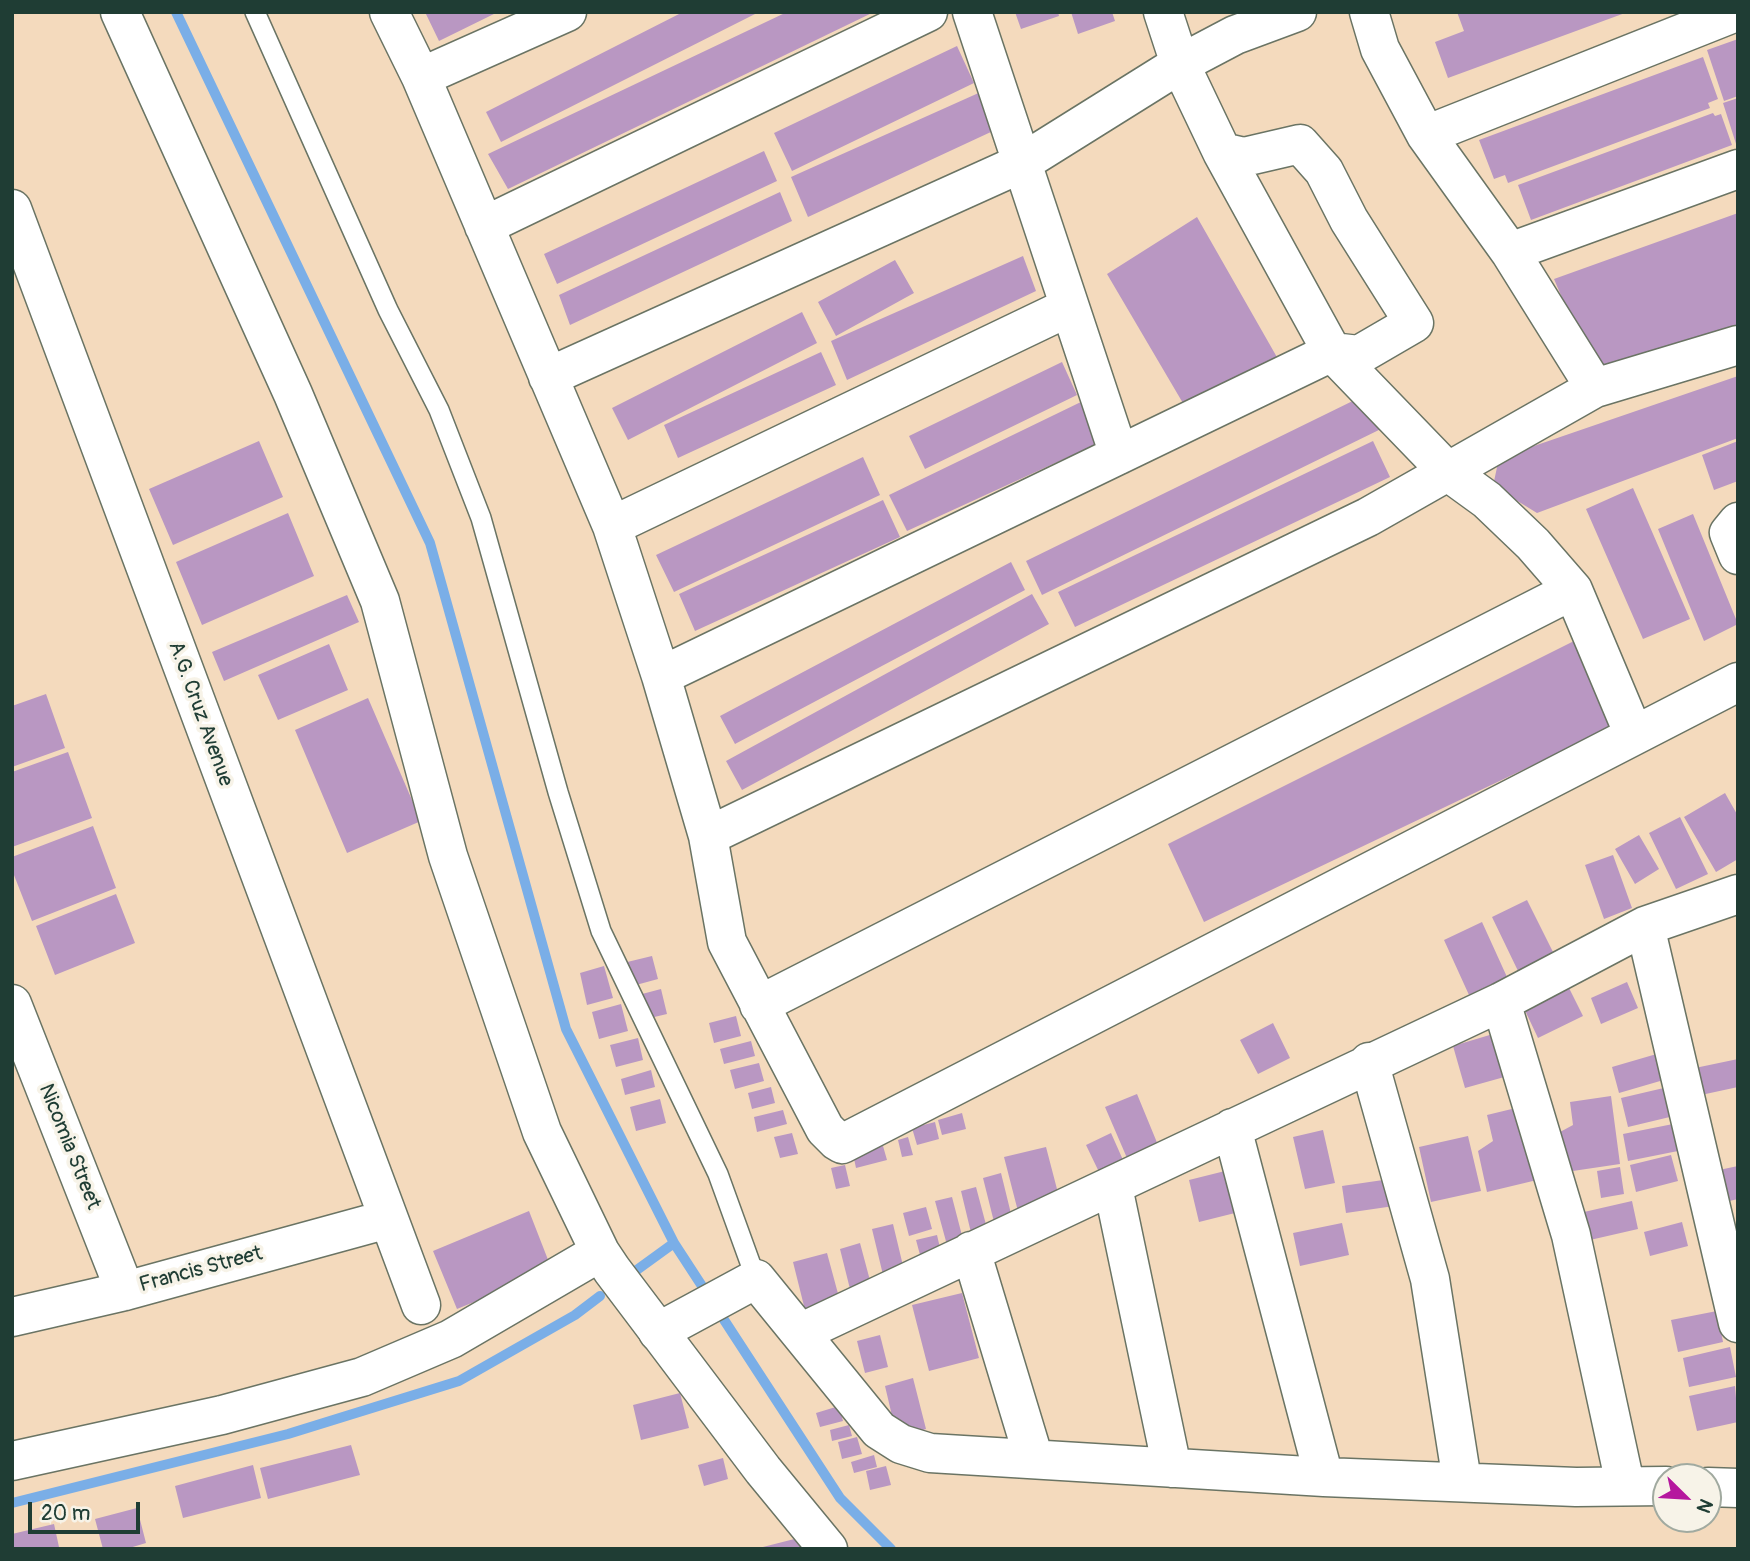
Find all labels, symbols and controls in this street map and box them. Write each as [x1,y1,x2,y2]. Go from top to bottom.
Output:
street label: A.G. Cruz Avenue [162,638,238,790]
street label: Nicomia Street [32,1081,106,1213]
street label: Francis Street [137,1241,265,1299]
north arrow [1652,1463,1722,1533]
scale bar [32,1488,144,1532]
text: N [1691,1495,1718,1516]
text: 20 m [41,1500,90,1527]

